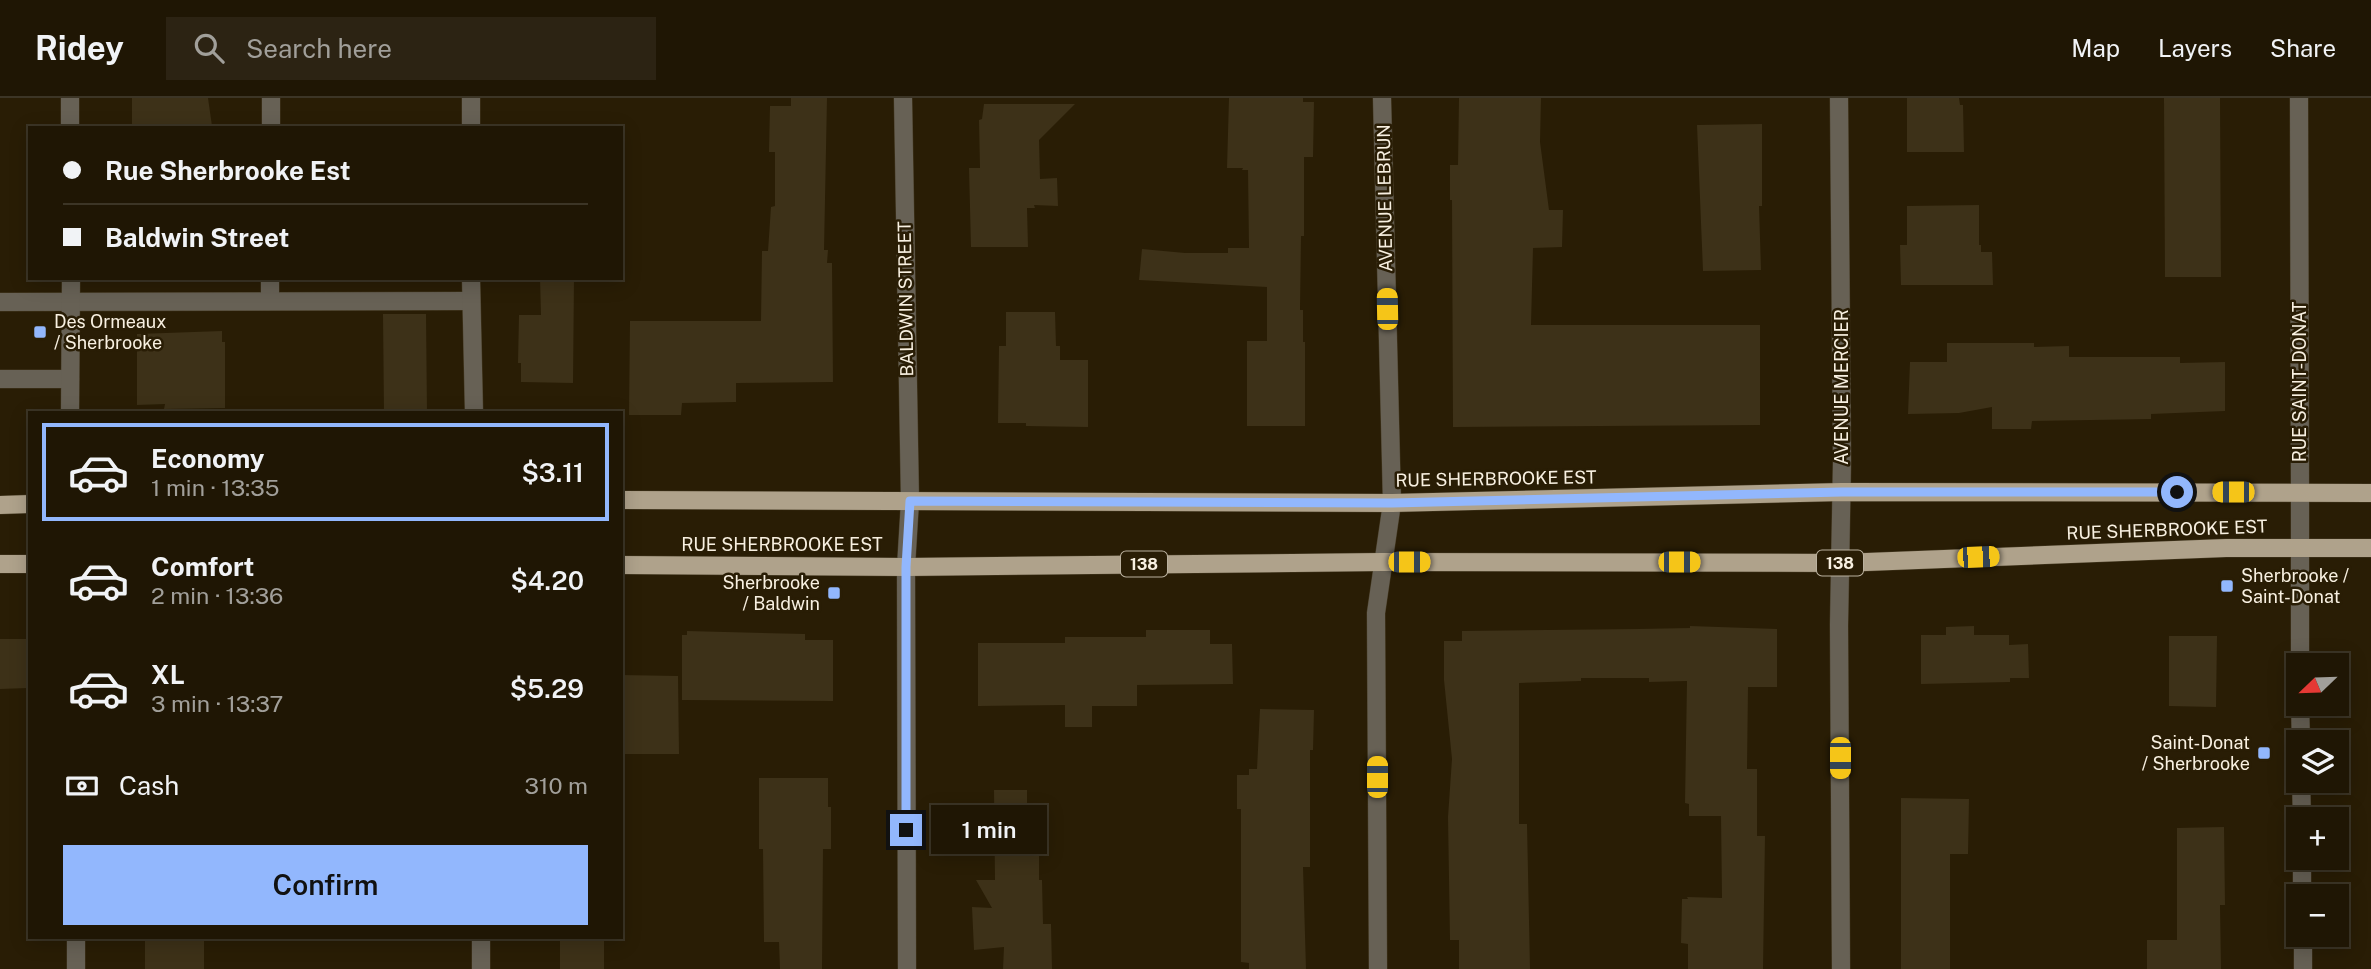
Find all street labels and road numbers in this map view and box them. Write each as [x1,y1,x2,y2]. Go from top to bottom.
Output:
street label: AVENUE LEBRUN [1373,124,1396,272]
street label: BALDWIN STREET [894,221,917,377]
street label: RUE SAINT-DONAT [2289,301,2310,462]
street label: AVENUE MERCIER [1831,309,1852,465]
street label: RUE SHERBROOKE EST [1395,466,1597,491]
street label: RUE SHERBROOKE EST [2066,515,2268,544]
street label: RUE SHERBROOKE EST [681,534,883,555]
road number: 138 [1817,550,1863,576]
road number: 138 [1121,551,1167,576]

